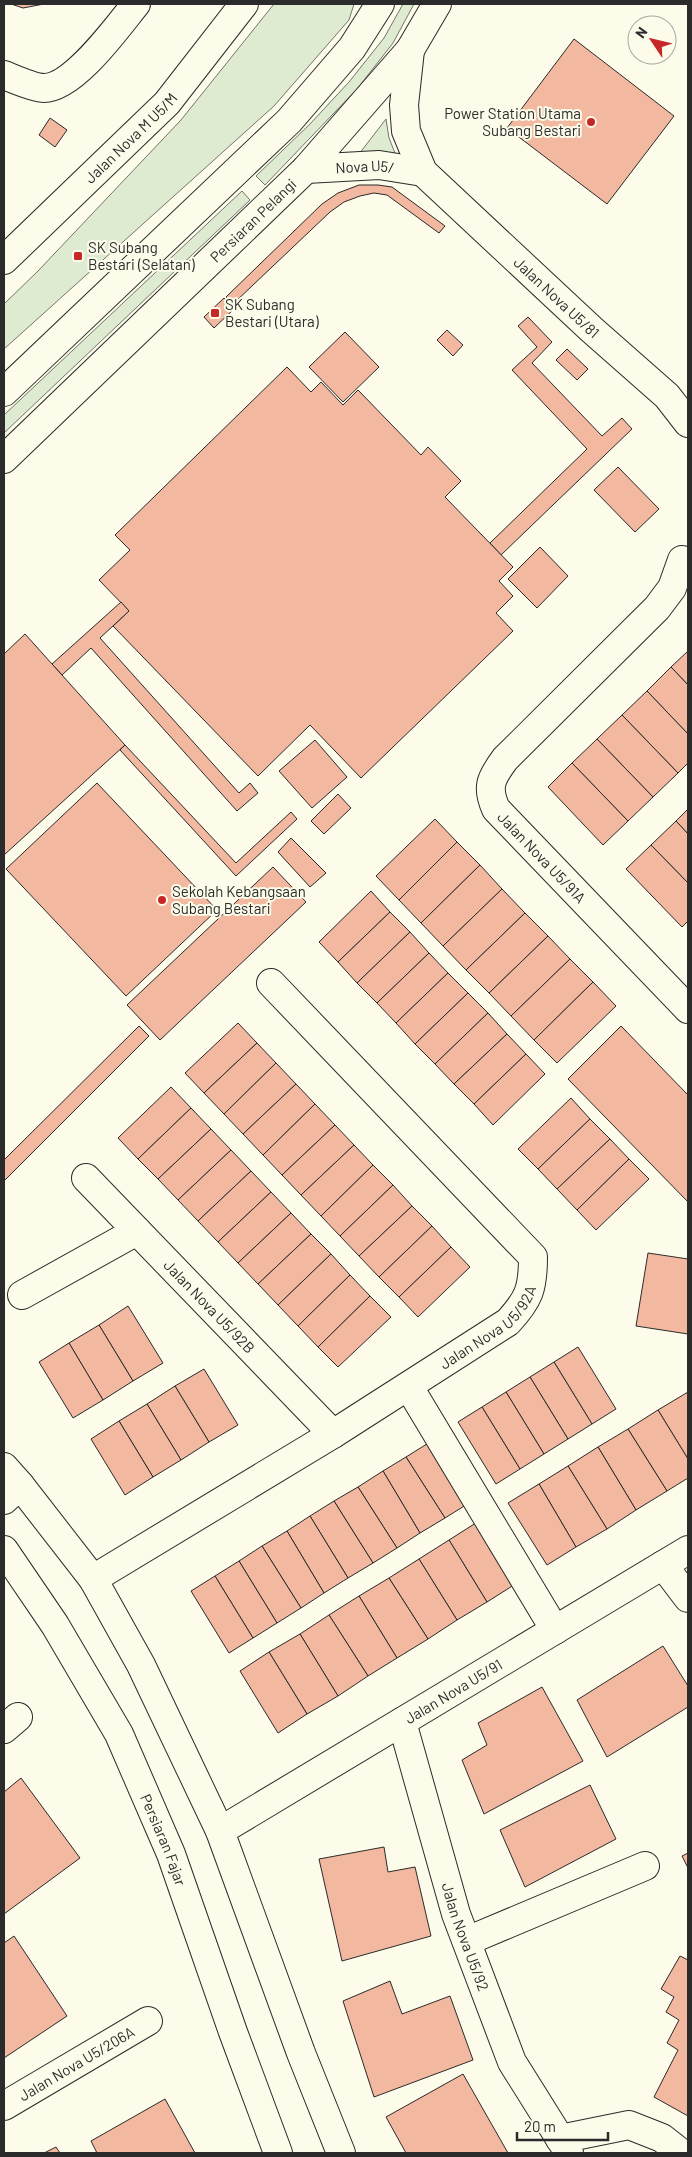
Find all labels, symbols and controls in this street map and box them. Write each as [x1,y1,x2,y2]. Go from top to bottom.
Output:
north arrow [627,15,677,65]
text: N [631,24,651,41]
street label: Jalan Nova M U5/M [81,89,181,187]
place label: Power Station Utama Subang Bestari [444,104,581,139]
marker: Power Station Utama Subang Bestari [585,116,597,128]
street label: Nova U5/ [335,156,396,176]
street label: Persiaran Pelangi [206,175,300,266]
place label: SK Subang Bestari (Selatan) [88,238,195,273]
marker: SK Subang Bestari (Selatan) [72,250,84,262]
street label: Jalan Nova U5/81 [510,253,603,341]
place label: SK Subang Bestari (Utara) [225,295,319,330]
marker: SK Subang Bestari (Utara) [209,307,221,319]
street label: Jalan Nova U5/91A [494,808,590,906]
place label: Sekolah Kebangsaan Subang Bestari [172,882,306,917]
marker: Sekolah Kebangsaan Subang Bestari [156,894,168,906]
street label: Jalan Nova U5/92B [160,1256,259,1357]
street label: Jalan Nova U5/92A [436,1283,539,1372]
street label: Jalan Nova U5/91 [401,1655,505,1727]
street label: Persiaran Fajar [137,1791,190,1889]
street label: Jalan Nova U5/92 [439,1881,493,1993]
street label: Jalan Nova U5/206A [15,2022,137,2104]
scale bar [517,2110,608,2142]
text: 20 m [524,2117,556,2135]

